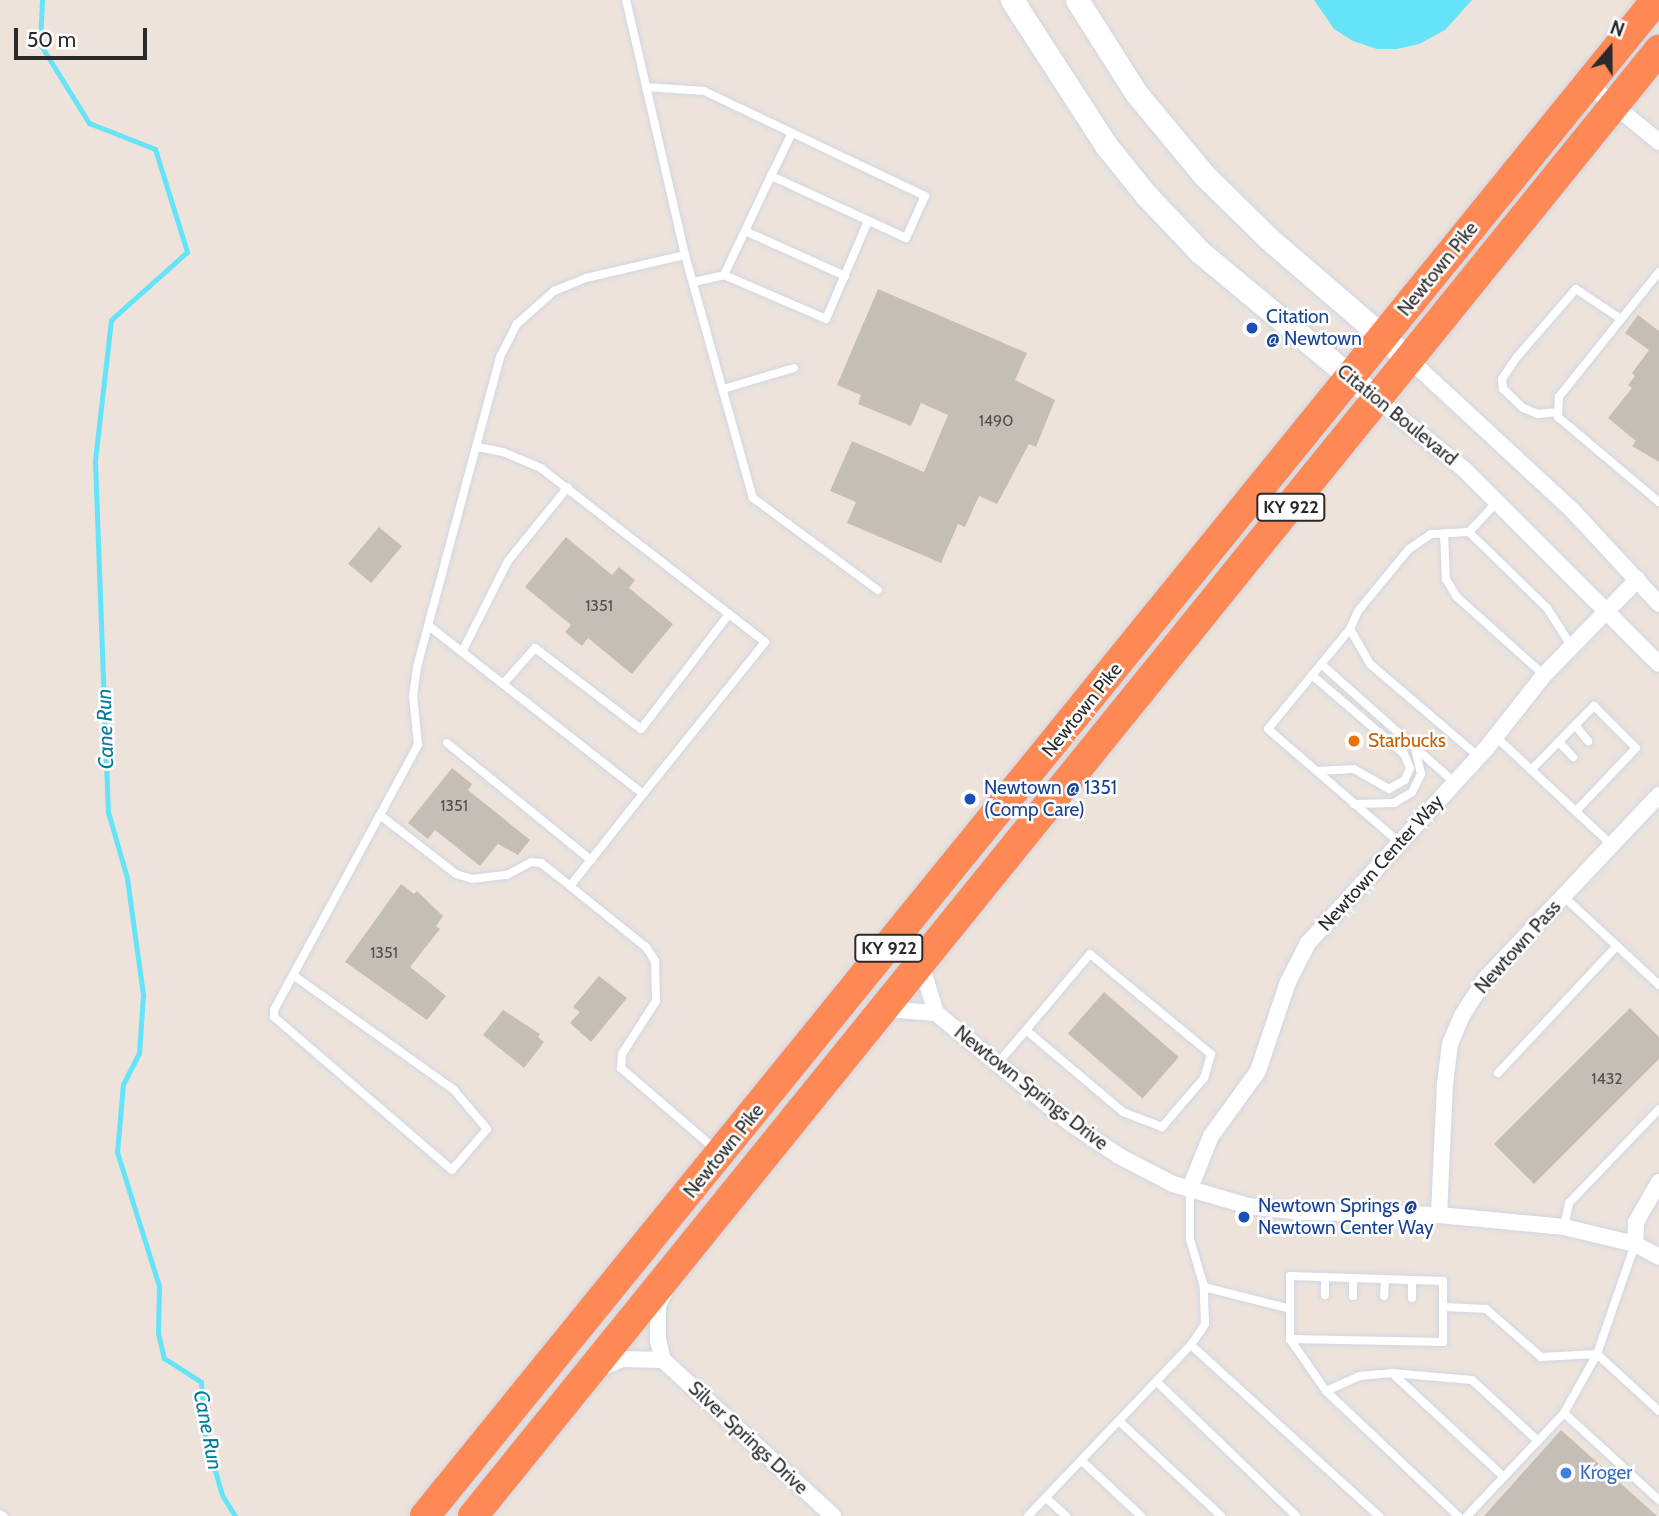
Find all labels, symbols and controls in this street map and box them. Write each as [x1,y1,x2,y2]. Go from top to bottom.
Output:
scale bar [18,14,150,58]
north arrow [1575,14,1645,84]
text: N [1607,16,1628,42]
text: 50 m [27,27,76,52]
street label: Newtown Pike [1393,217,1483,321]
place label: Citation @ Newtown [1266,306,1362,350]
marker: Citation @ Newtown [1244,320,1260,336]
street label: Citation Boulevard [1332,360,1462,470]
house number: 1490 [979,411,1013,431]
road number: KY 922 [1256,492,1326,522]
house number: 1351 [585,596,613,616]
street label: Newtown Pike [1037,658,1127,762]
water label: Cane Run [91,688,119,770]
place label: Starbucks [1368,730,1446,752]
marker: Starbucks [1346,733,1362,749]
place label: Newtown @ 1351 (Comp Care) [984,777,1117,821]
street label: Newtown Center Way [1314,790,1448,936]
marker: Newtown @ 1351 (Comp Care) [962,791,978,807]
house number: 1351 [440,796,468,816]
street label: Newtown Pass [1470,896,1566,998]
road number: KY 922 [854,933,924,962]
house number: 1351 [370,943,398,963]
street label: Newtown Springs Drive [950,1021,1112,1155]
house number: 1432 [1591,1069,1623,1089]
street label: Newtown Pike [679,1099,769,1203]
place label: Newtown Springs @ Newtown Center Way [1258,1195,1433,1239]
marker: Newtown Springs @ Newtown Center Way [1236,1209,1252,1225]
street label: Silver Springs Drive [684,1377,812,1499]
water label: Cane Run [188,1388,228,1472]
place label: Kroger [1580,1462,1632,1484]
marker: Kroger [1558,1465,1574,1481]

